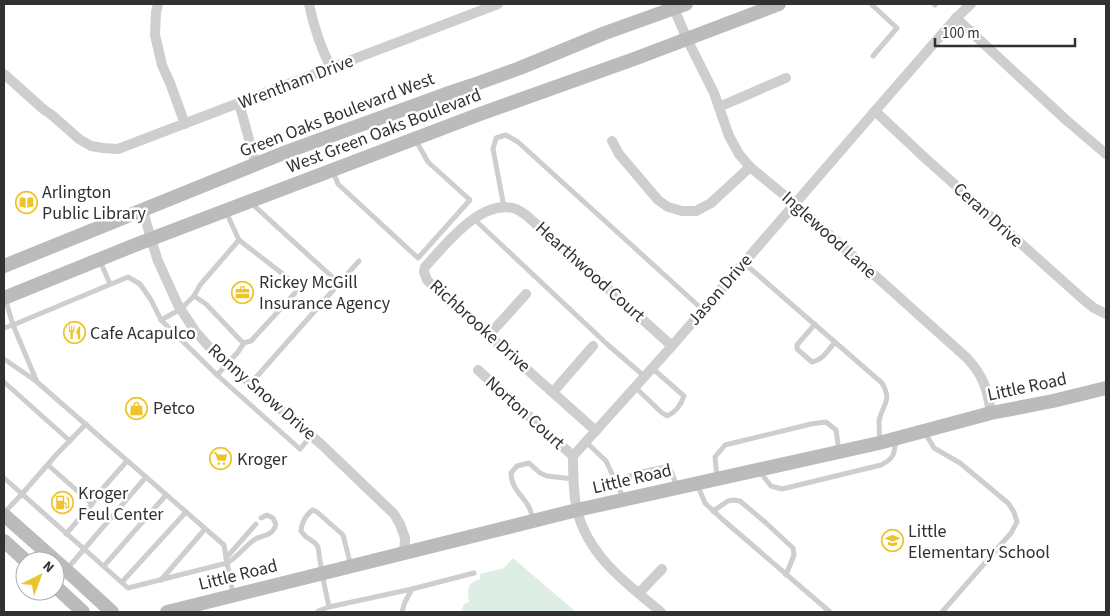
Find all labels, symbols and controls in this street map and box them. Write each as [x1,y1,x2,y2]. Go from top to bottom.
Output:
scale bar [935,15,1075,47]
text: 100 m [942,23,980,44]
street label: Wrentham Drive [235,49,357,115]
street label: Green Oaks Boulevard West [236,66,438,164]
street label: West Green Oaks Boulevard [283,82,485,180]
street label: Ceran Drive [947,177,1029,253]
place label: Arlington Public Library [42,180,146,226]
street label: Inglewood Lane [776,186,882,284]
library icon: Arlington Public Library [14,190,38,214]
street label: Hearthwood Court [530,216,650,328]
street label: Jason Drive [682,249,758,331]
place label: Rickey McGill Insurance Agency [259,270,391,316]
street label: Richbrooke Drive [424,274,536,378]
office icon: Rickey McGill Insurance Agency [231,280,255,304]
restaurant icon: Cafe Acapulco [62,321,86,345]
place label: Cafe Acapulco [90,321,196,346]
street label: Ronny Snow Drive [202,338,322,446]
street label: Little Road [985,366,1069,408]
street label: Norton Court [480,371,570,455]
shop icon: Petco [125,396,149,420]
place label: Petco [153,396,195,421]
supermarket icon: Kroger [209,447,233,471]
place label: Kroger [237,447,288,472]
street label: Little Road [590,458,674,500]
place label: Kroger Feul Center [78,481,164,527]
fuel station icon: Kroger Feul Center [50,491,74,515]
place label: Little Elementary School [908,519,1050,565]
school or university icon: Little Elementary School [880,529,904,553]
north arrow [15,551,65,601]
street label: Little Road [196,553,280,597]
text: N [38,557,58,578]

